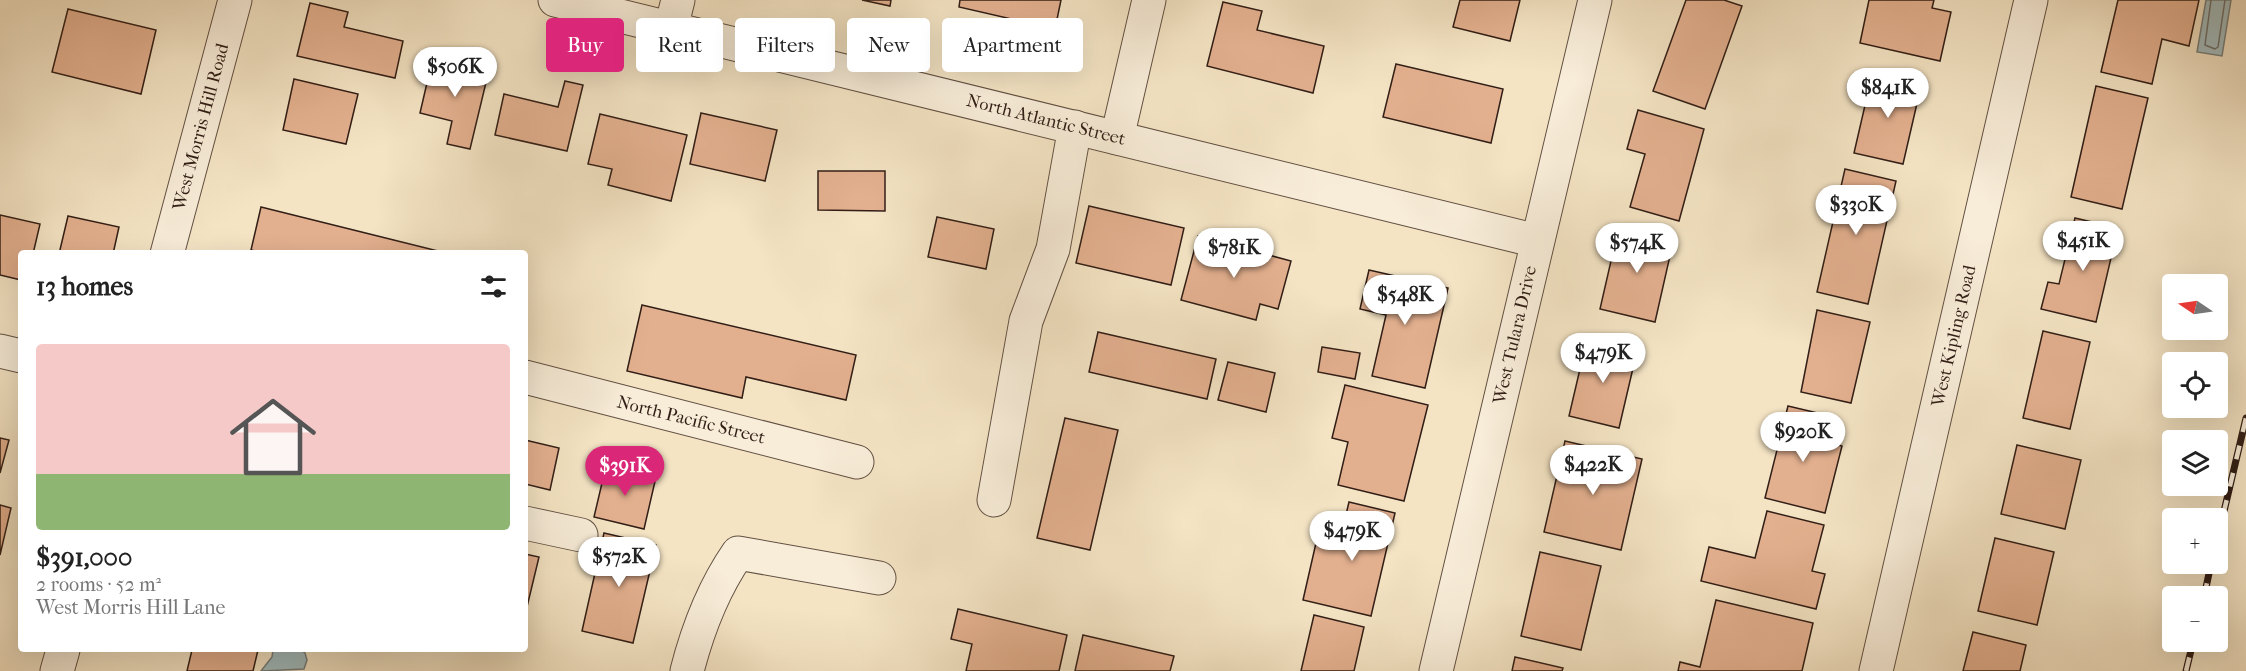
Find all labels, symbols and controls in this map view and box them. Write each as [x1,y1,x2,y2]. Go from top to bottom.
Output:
chip: Buy [546,18,624,72]
chip: Rent [636,18,723,72]
chip: Filters [735,18,835,72]
chip: New [847,18,930,72]
chip: Apartment [942,18,1083,72]
street label: West Morris Hill Road [168,41,233,214]
pin: $506K [413,47,497,98]
text: $506K [427,55,483,78]
pin: $841K [1846,68,1930,119]
text: $841K [1861,76,1915,99]
street label: North Atlantic Street [964,90,1128,150]
pin: $330K [1814,185,1898,236]
text: $330K [1830,193,1883,216]
pin: $451K [2041,221,2125,272]
pin: $574K [1595,223,1679,274]
pin: $781K [1192,228,1276,279]
text: $451K [2057,229,2109,252]
text: $574K [1609,231,1665,254]
text: $781K [1208,236,1260,259]
street label: West Kipling Road [1927,263,1981,410]
street label: West Tulara Drive [1489,264,1541,407]
icon: filters [477,270,510,303]
text: 13 homes [36,271,133,302]
north arrow [2162,274,2228,340]
map controls [2162,274,2228,652]
pin: $548K [1363,275,1447,326]
text: $548K [1377,283,1433,306]
pin: $479K [1561,333,1645,384]
text: $479K [1575,341,1631,364]
button: locate [2162,352,2228,418]
icon: home [219,383,327,491]
street label: North Pacific Street [615,391,768,449]
pin: $920K [1761,412,1845,463]
text: $920K [1774,420,1832,443]
button: layers [2162,430,2228,496]
pin: $422K [1551,445,1635,496]
pin: $391K [583,446,667,497]
text: $422K [1564,453,1622,476]
text: $391K [599,454,651,477]
button: + [2162,508,2228,574]
pin: $479K [1310,511,1394,562]
text: $479K [1324,519,1380,542]
pin: $572K [577,537,661,588]
text: $391,000 [36,542,132,573]
text: $572K [592,545,646,568]
text: 2 rooms · 52 m² [36,573,161,596]
button: − [2162,586,2228,652]
text: West Morris Hill Lane [36,596,226,619]

